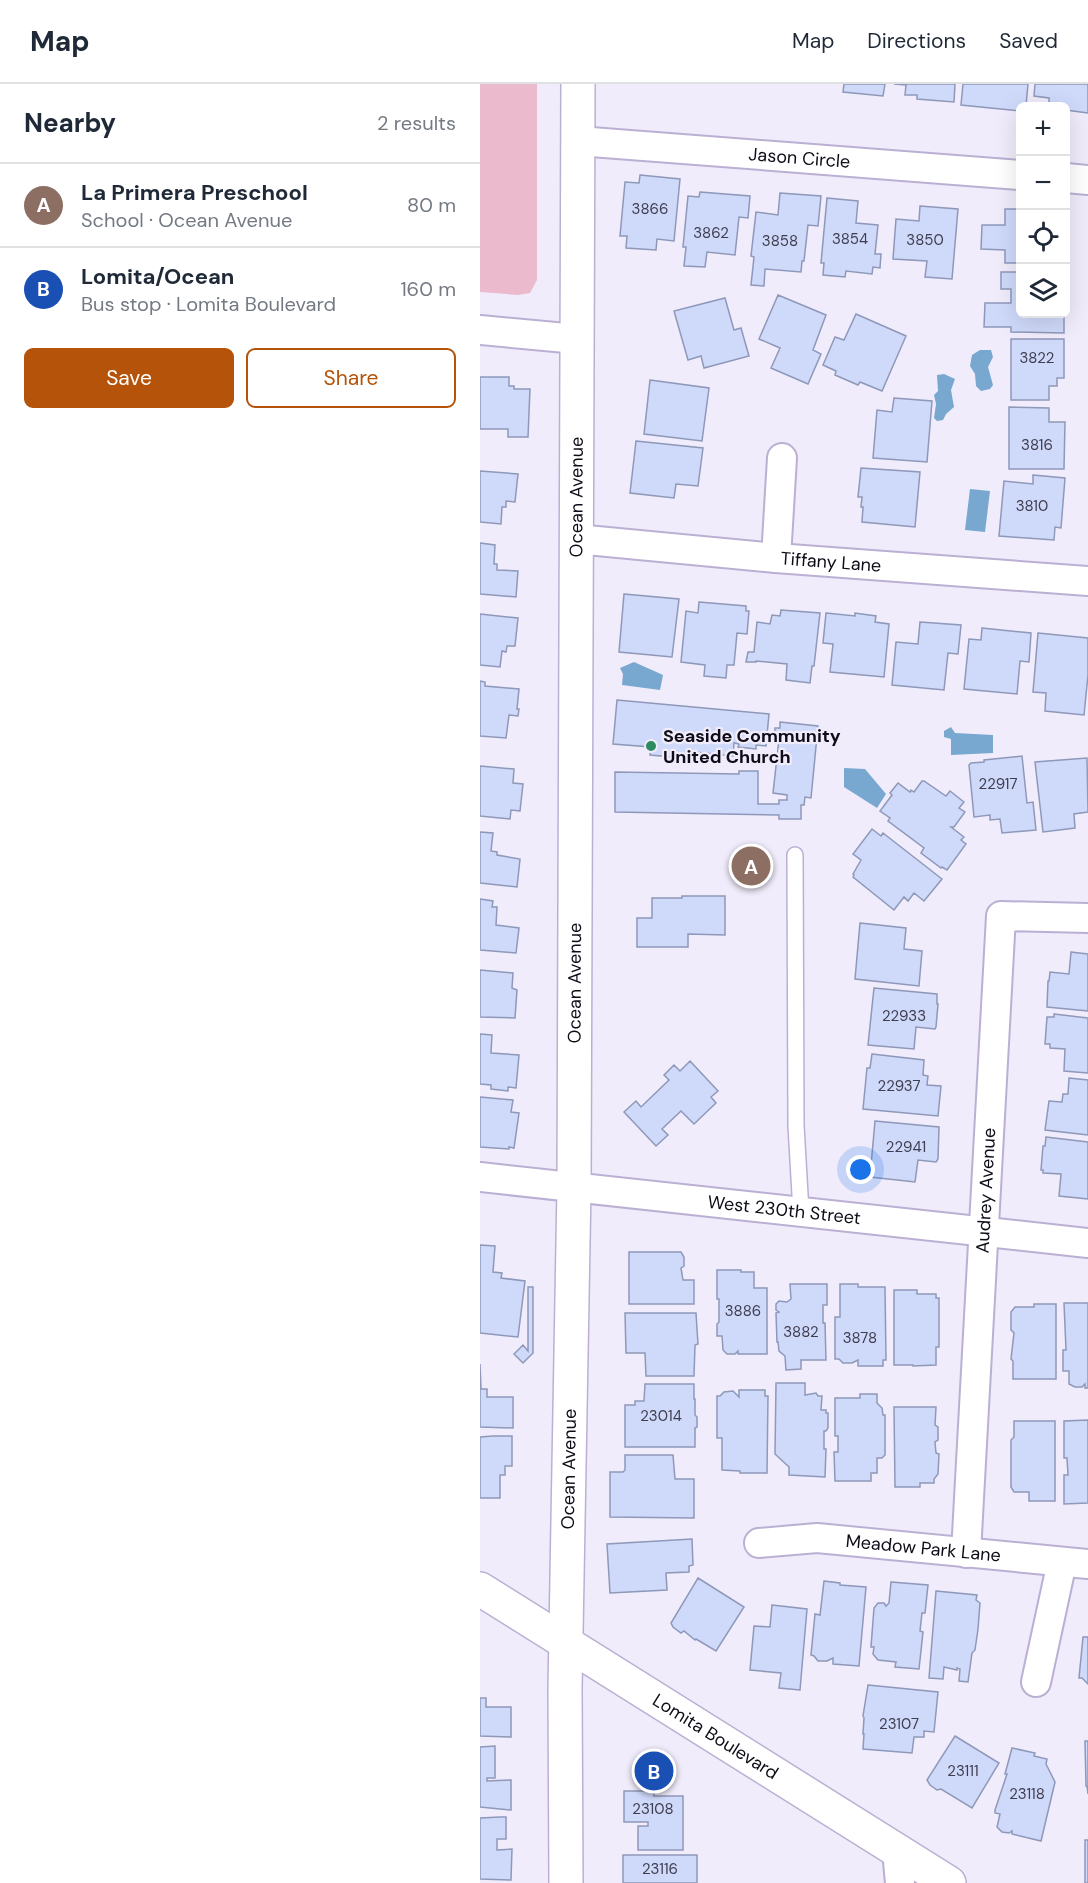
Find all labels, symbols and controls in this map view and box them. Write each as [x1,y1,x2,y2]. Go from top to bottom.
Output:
text: Map [30,23,90,60]
text: Map [792,27,834,55]
text: Directions [867,27,966,55]
text: Saved [999,27,1058,55]
map controls [1016,102,1070,318]
button: + [1016,102,1070,156]
text: Nearby [24,106,116,140]
text: 2 results [377,110,456,136]
street label: Jason Circle [748,142,851,174]
button: − [1016,156,1070,210]
text: La Primera Preschool [81,178,308,207]
text: A [36,192,51,218]
text: 80 m [407,192,456,218]
house number: 3866 [632,199,668,219]
text: School · Ocean Avenue [81,207,292,233]
button: locate [1016,210,1070,264]
house number: 3862 [693,223,729,243]
house number: 3854 [832,229,868,249]
house number: 3850 [906,230,944,250]
house number: 3858 [762,231,798,251]
text: Lomita/Ocean [81,262,234,291]
button: layers [1016,264,1070,318]
text: B [37,276,50,302]
text: 160 m [400,276,456,302]
text: Bus stop · Lomita Boulevard [81,291,336,317]
button: Save [24,348,234,408]
button: Share [246,348,456,408]
house number: 3822 [1019,348,1055,368]
house number: 3816 [1021,435,1053,455]
street label: Ocean Avenue [564,437,589,557]
house number: 3810 [1016,496,1048,516]
street label: Tiffany Lane [780,546,882,578]
place label: Seaside Community United Church [663,724,841,769]
marker: Seaside Community United Church [644,739,658,753]
house number: 22917 [979,774,1018,794]
pin: A [732,844,770,888]
street label: Ocean Avenue [563,923,587,1043]
house number: 22933 [882,1006,926,1026]
house number: 22937 [878,1076,920,1096]
street label: Audrey Avenue [970,1127,1001,1254]
house number: 22941 [886,1137,926,1157]
your location [846,1155,875,1184]
street label: West 230th Street [706,1190,862,1230]
house number: 3886 [725,1301,761,1321]
house number: 3882 [783,1322,819,1342]
house number: 3878 [843,1328,877,1348]
house number: 23014 [640,1406,682,1426]
street label: Ocean Avenue [556,1409,582,1530]
street label: Meadow Park Lane [845,1529,1002,1568]
street label: Lomita Boulevard [648,1689,782,1783]
house number: 23107 [879,1714,919,1734]
pin: B [634,1748,674,1794]
house number: 23111 [947,1761,979,1781]
house number: 23118 [1009,1784,1045,1804]
house number: 23108 [632,1799,674,1819]
house number: 23116 [642,1859,678,1879]

